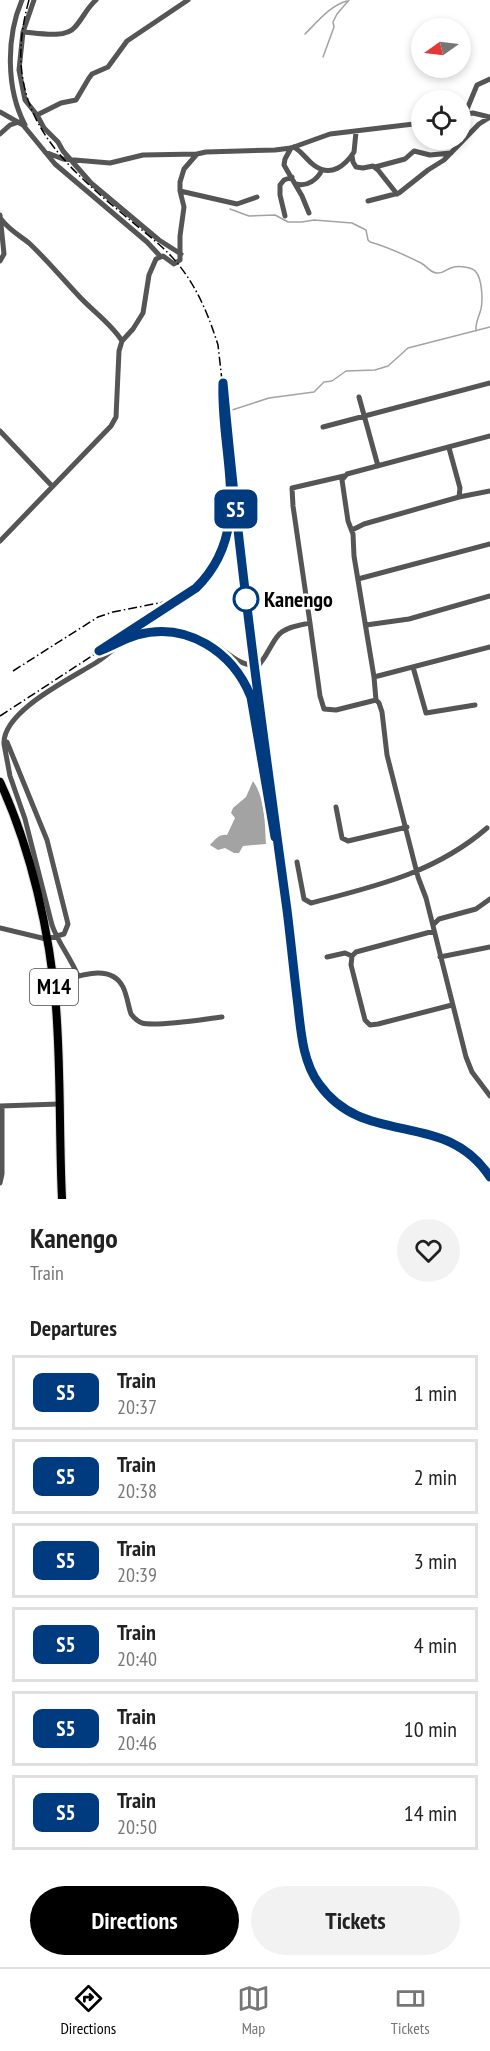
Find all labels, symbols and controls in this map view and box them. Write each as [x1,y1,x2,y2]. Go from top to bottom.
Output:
north arrow [411,18,471,78]
map controls [411,18,471,150]
button: locate [411,90,471,150]
line badge: S5 [209,490,263,528]
text: S5 [226,496,246,523]
place label: Kanengo [264,585,333,613]
marker: Kanengo [233,586,259,612]
road number: M14 [30,969,78,1005]
text: Kanengo [30,1219,118,1256]
button: heart [397,1219,460,1282]
text: Train [30,1260,64,1286]
text: Departures [30,1314,117,1342]
text: Train [117,1366,156,1394]
text: S5 [56,1379,76,1406]
text: 1 min [414,1379,457,1407]
text: 20:37 [117,1394,157,1420]
text: Train [117,1450,156,1478]
text: S5 [56,1463,76,1490]
text: 2 min [414,1463,457,1491]
text: 20:38 [117,1478,157,1504]
text: Train [117,1534,156,1562]
text: S5 [56,1547,76,1574]
text: 3 min [414,1547,457,1575]
text: 20:39 [117,1562,157,1588]
text: Train [117,1618,156,1646]
text: S5 [56,1631,76,1658]
text: 4 min [414,1631,457,1659]
text: 20:40 [117,1646,157,1672]
text: Train [117,1702,156,1730]
text: S5 [56,1715,76,1742]
text: 10 min [404,1715,457,1743]
text: 20:46 [117,1730,157,1756]
text: Train [117,1786,156,1814]
text: S5 [56,1799,76,1826]
text: 14 min [404,1799,457,1827]
text: 20:50 [117,1814,157,1840]
button: Directions [30,1886,239,1955]
button: Tickets [251,1886,460,1955]
tab: Directions [60,1982,116,2038]
tab: Map [237,1982,270,2038]
tab: Tickets [391,1982,430,2038]

